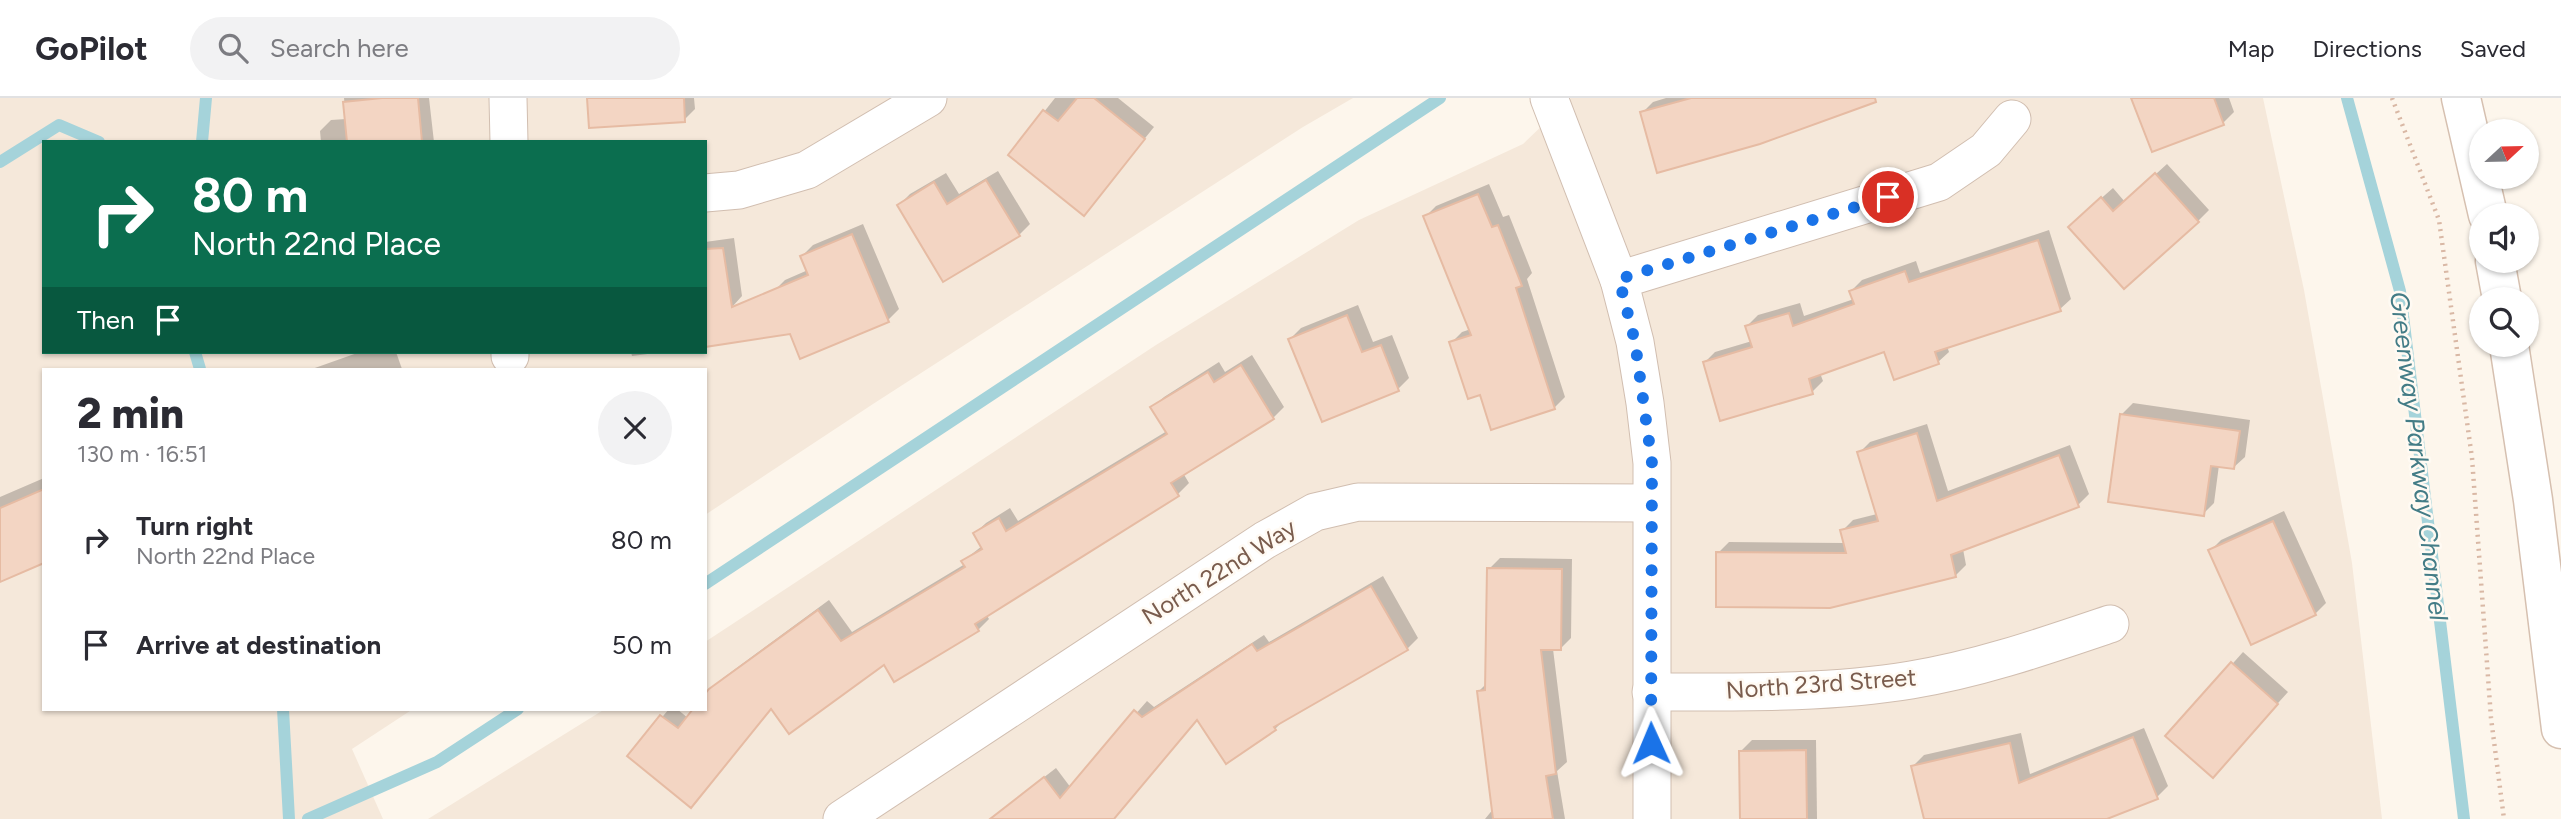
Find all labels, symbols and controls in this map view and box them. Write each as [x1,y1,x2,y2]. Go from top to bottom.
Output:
search box [190,17,680,80]
text: GoPilot [35,29,148,68]
icon: search [214,29,252,67]
text: Search here [270,32,409,64]
text: Map [2228,34,2274,63]
text: Directions [2312,34,2422,63]
text: Saved [2460,34,2526,63]
north arrow [2469,119,2539,189]
map controls [2469,119,2539,357]
text: 80 m [192,165,308,224]
pin [1858,167,1918,227]
icon: right [77,168,168,259]
icon: arrive [1869,178,1907,216]
button: sound [2469,203,2539,273]
text: North 22nd Place [192,225,441,263]
button: search [2469,287,2539,357]
water label: Greenway Parkway Channel [2383,290,2455,623]
icon: arrive [149,301,187,339]
text: Then [77,304,135,336]
text: 2 min [77,388,184,439]
button: close [598,391,672,465]
text: 130 m · 16:51 [77,440,207,468]
text: Turn right [136,510,253,542]
street label: North 22nd Way [1136,512,1301,630]
icon: right [77,521,115,559]
text: 80 m [611,524,672,556]
text: North 22nd Place [136,542,315,570]
icon: arrive [77,626,115,664]
text: Arrive at destination [136,629,381,661]
text: 50 m [612,629,672,661]
street label: North 23rd Street [1725,662,1917,705]
position arrow [1614,706,1688,780]

